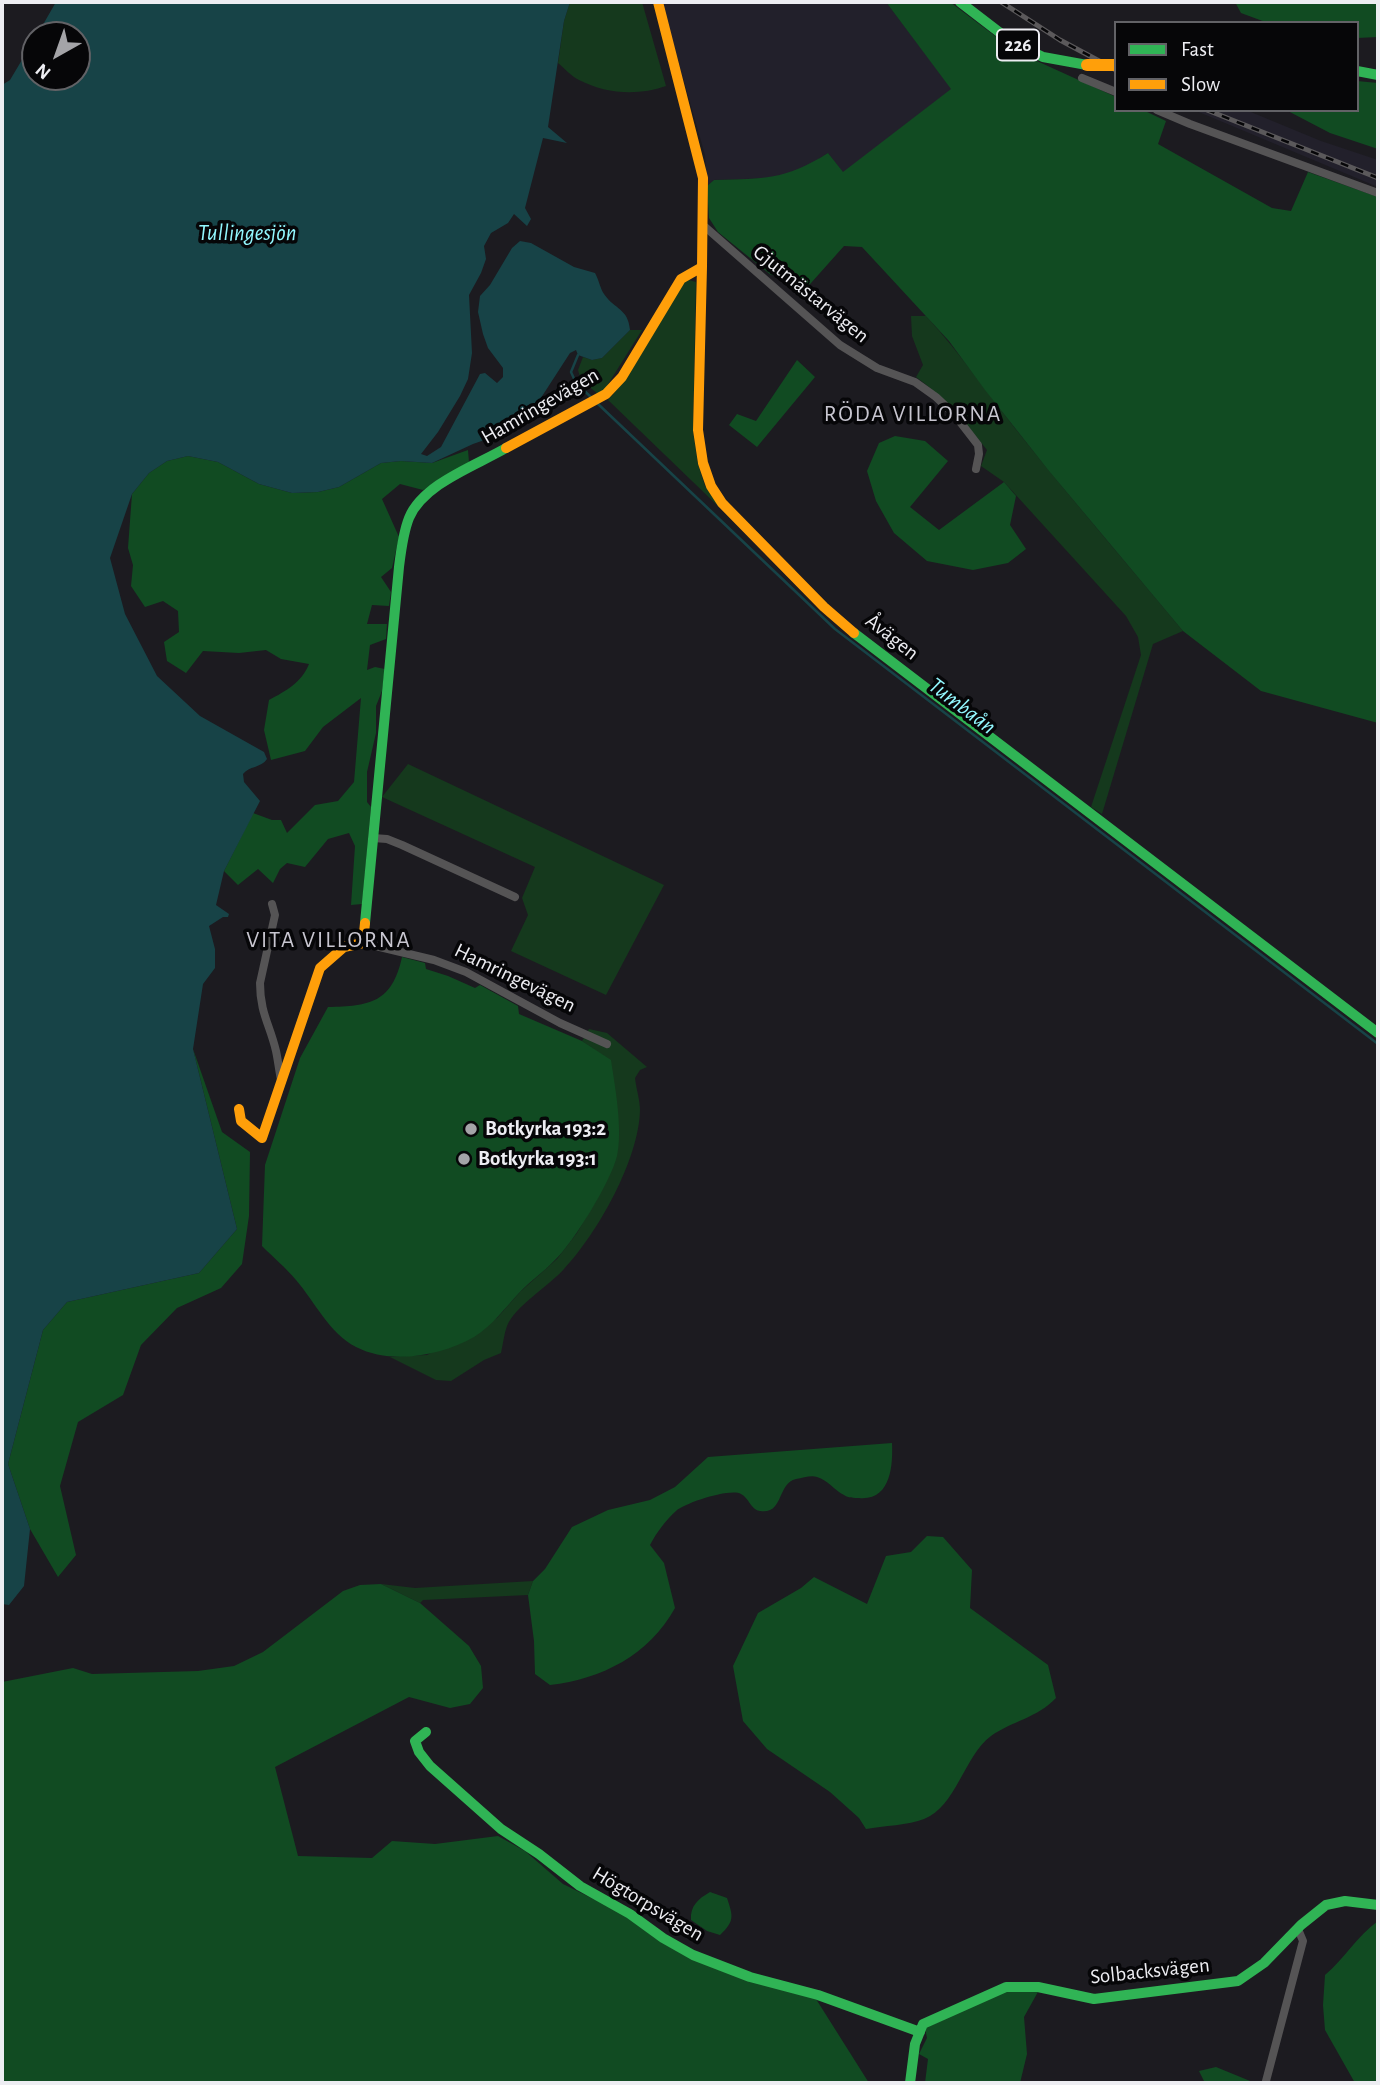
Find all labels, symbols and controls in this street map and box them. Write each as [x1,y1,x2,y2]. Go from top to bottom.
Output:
north arrow [21,21,91,91]
legend [1114,21,1359,112]
road number: 226 [997,30,1039,60]
text: Fast [1181,39,1214,60]
text: N [32,59,55,82]
text: Slow [1181,74,1220,95]
water label: Tullingesjön [198,219,296,247]
street label: Gjutmästarvägen [748,240,874,348]
street label: Hamringevägen [477,362,603,450]
district label: RÖDA VILLORNA [825,400,1001,428]
street label: Åvägen [860,608,924,666]
water label: Tumbaån [923,672,1001,740]
district label: VITA VILLORNA [248,926,410,954]
street label: Hamringevägen [450,938,580,1018]
place label: Botkyrka 193:2 [485,1116,606,1142]
marker: Botkyrka 193:2 [463,1121,479,1137]
place label: Botkyrka 193:1 [478,1146,597,1172]
marker: Botkyrka 193:1 [456,1151,472,1167]
street label: Högtorpsvägen [588,1861,708,1947]
street label: Solbacksvägen [1089,1952,1211,1990]

